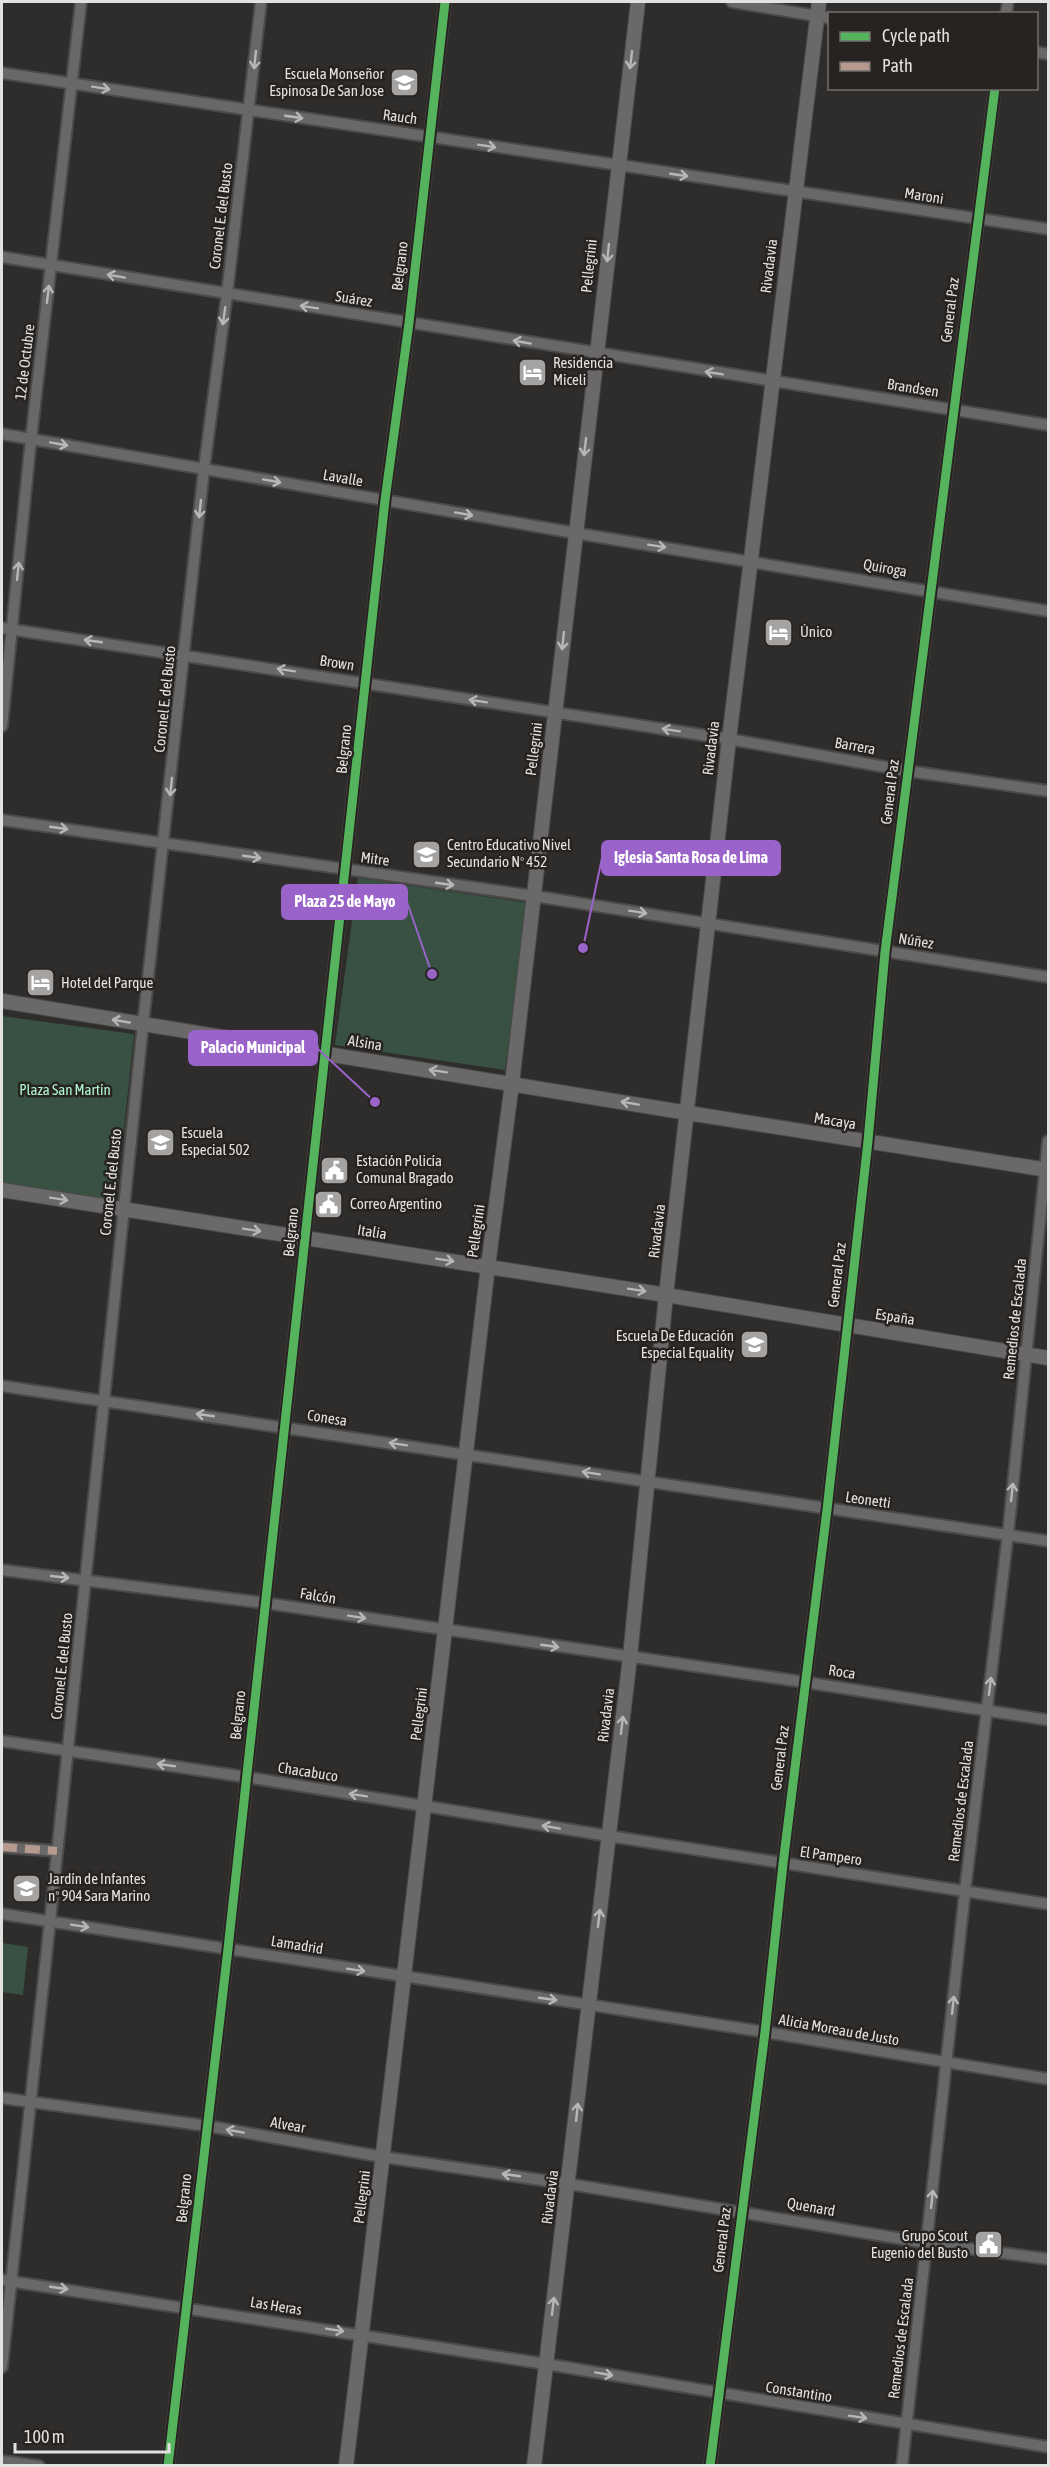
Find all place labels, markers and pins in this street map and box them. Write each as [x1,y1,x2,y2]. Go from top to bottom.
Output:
place label: Escuela Monseñor Espinosa De San Jose [269,65,385,99]
school or university icon: Escuela Monseñor Espinosa De San Jose [389,67,421,99]
place label: Residencia Miceli [553,354,613,388]
hotel icon: Residencia Miceli [516,356,548,388]
hotel icon: Único [763,616,795,648]
place label: Único [800,623,832,640]
place label: Centro Educativo Nivel Secundario Nº 452 [447,836,571,870]
school or university icon: Centro Educativo Nivel Secundario Nº 452 [410,838,442,870]
callout: Iglesia Santa Rosa de Lima [602,841,780,875]
callout: Plaza 25 de Mayo [282,885,407,919]
hotel icon: Hotel del Parque [24,967,56,999]
place label: Hotel del Parque [61,974,154,991]
callout: Palacio Municipal [189,1031,317,1065]
place label: Escuela Especial 502 [181,1124,250,1158]
school or university icon: Escuela Especial 502 [144,1126,176,1158]
place label: Estación Policía Comunal Bragado [356,1152,454,1186]
public building icon: Estación Policía Comunal Bragado [319,1154,351,1186]
public building icon: Correo Argentino [313,1188,345,1220]
place label: Correo Argentino [350,1195,442,1212]
place label: Escuela De Educación Especial Equality [616,1327,734,1361]
school or university icon: Escuela De Educación Especial Equality [739,1329,771,1361]
place label: Jardín de Infantes nº 904 Sara Marino [48,1870,150,1904]
school or university icon: Jardín de Infantes nº 904 Sara Marino [11,1872,43,1904]
place label: Grupo Scout Eugenio del Busto [871,2227,968,2261]
public building icon: Grupo Scout Eugenio del Busto [973,2229,1005,2261]

